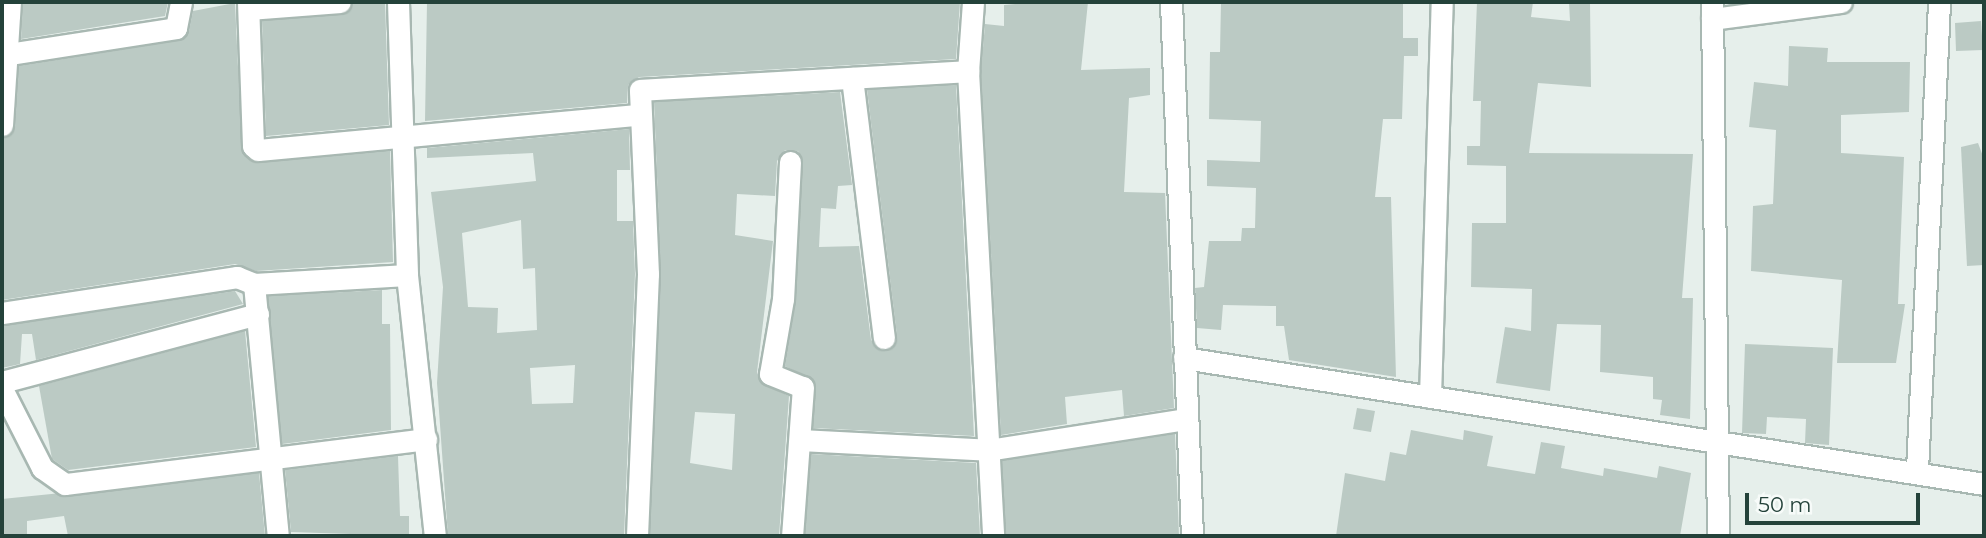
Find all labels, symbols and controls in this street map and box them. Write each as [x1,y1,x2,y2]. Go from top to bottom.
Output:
scale bar [1748,478,1923,522]
text: 50 m [1758,492,1812,517]

